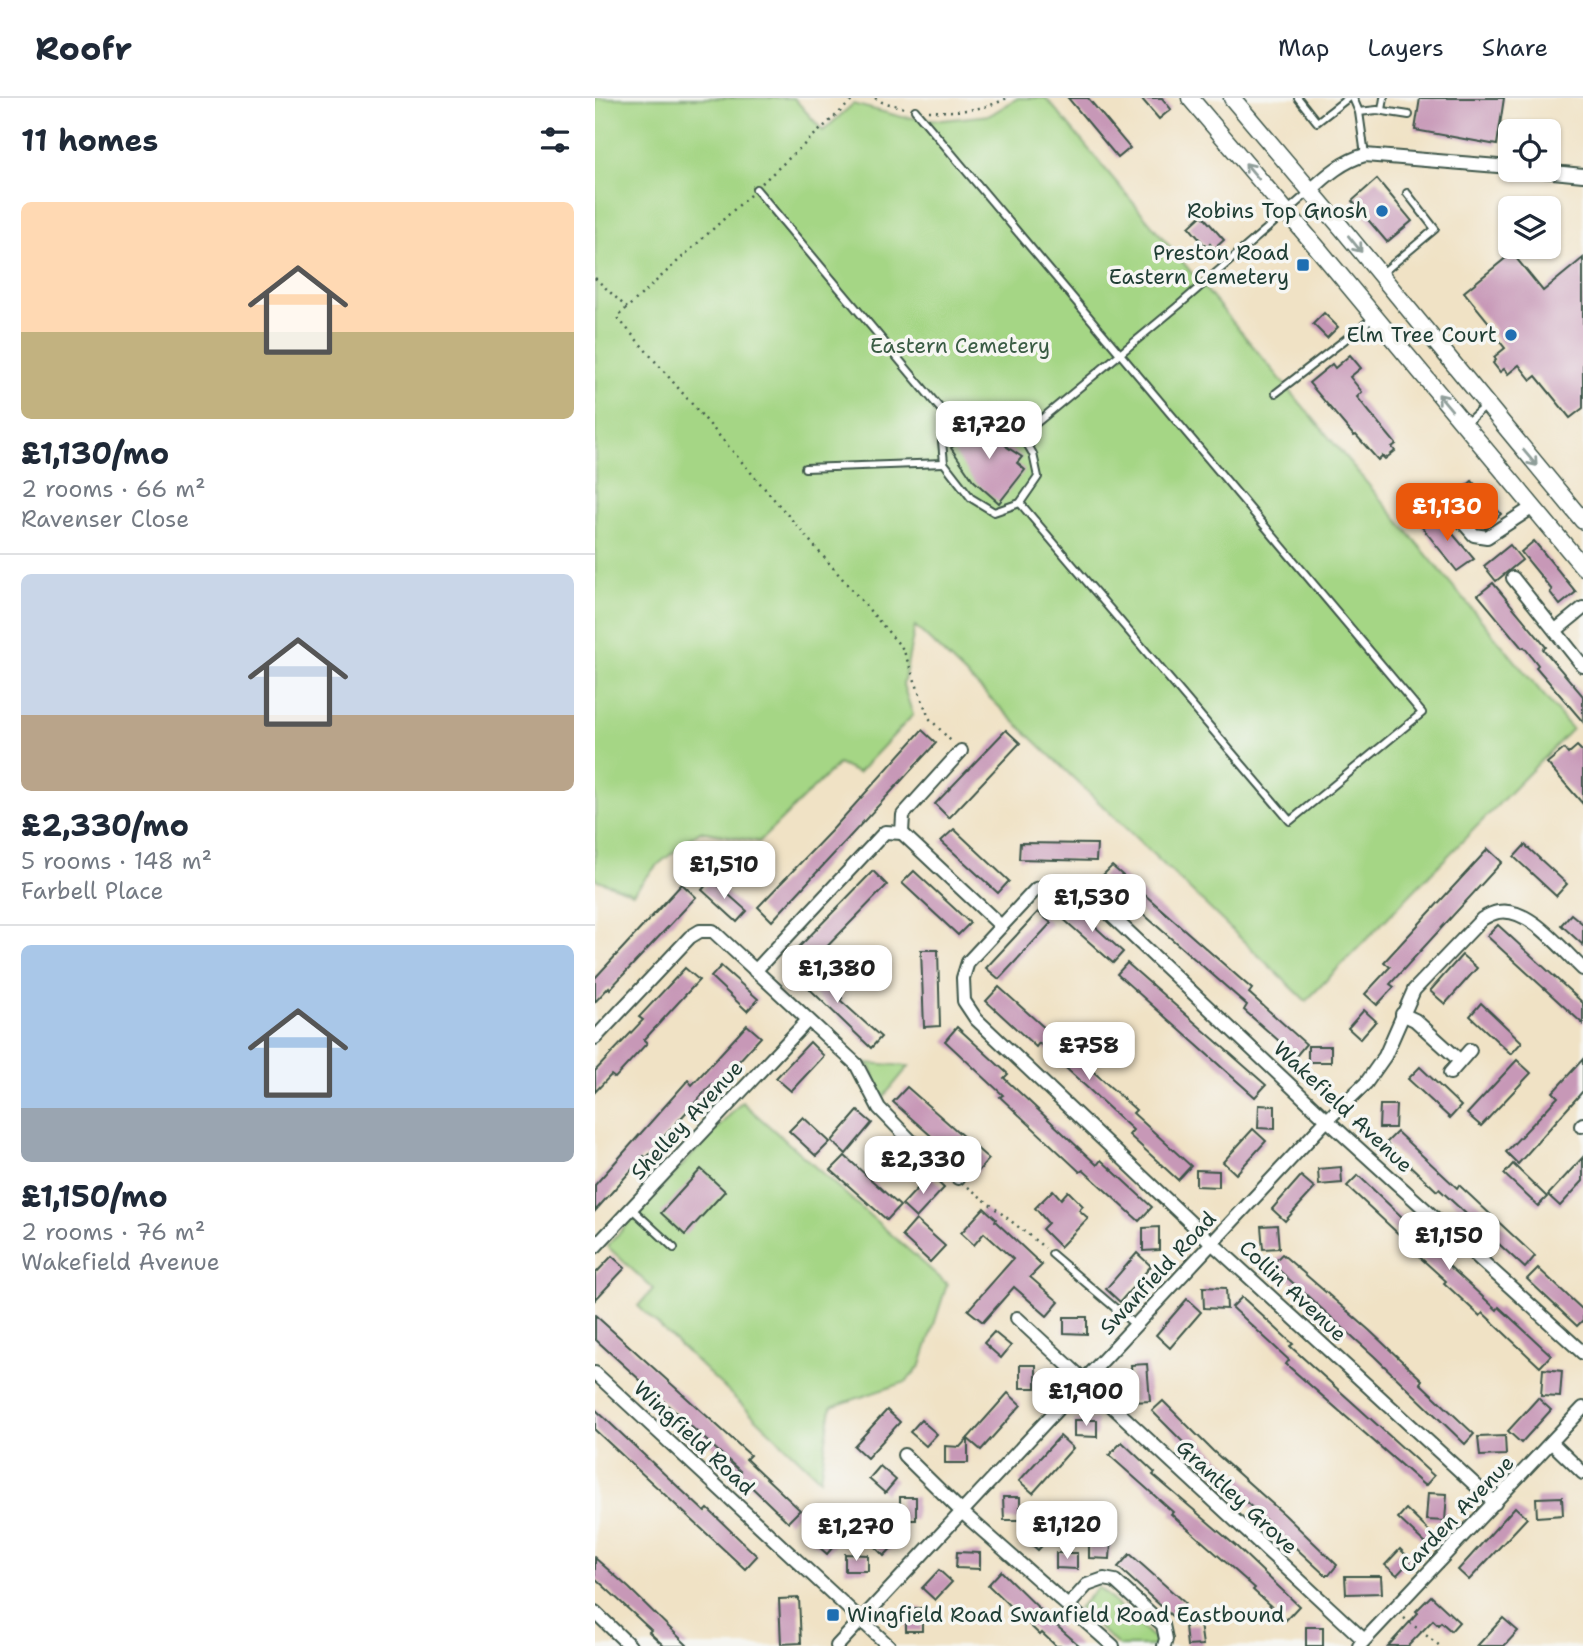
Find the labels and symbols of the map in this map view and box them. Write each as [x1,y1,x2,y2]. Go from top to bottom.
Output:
one-way arrow [1244,162,1260,180]
place label: Robins Top Gnosh [1187,197,1368,225]
marker: Robins Top Gnosh [1374,203,1390,219]
one-way arrow [1347,234,1362,252]
place label: Preston Road Eastern Cemetery [1109,239,1289,291]
marker: Preston Road Eastern Cemetery [1295,257,1311,273]
place label: Elm Tree Court [1346,321,1497,349]
marker: Elm Tree Court [1503,327,1519,343]
park label: Eastern Cemetery [870,332,1050,360]
one-way arrow [1437,394,1453,412]
pin: £1,720 [932,402,1046,461]
one-way arrow [1522,448,1538,466]
pin: £1,130 [1390,484,1504,543]
pin: £1,510 [667,842,781,901]
pin: £1,530 [1035,874,1149,934]
pin: £1,380 [780,946,894,1005]
pin: £758 [1048,1023,1130,1082]
street label: Wakefield Avenue [1267,1035,1419,1179]
street label: Shelley Avenue [624,1054,750,1186]
pin: £2,330 [866,1136,980,1196]
street label: Swanfield Road [1093,1205,1223,1341]
pin: £1,150 [1392,1212,1506,1272]
street label: Collin Avenue [1233,1234,1353,1348]
pin: £1,900 [1029,1368,1143,1428]
street label: Wingfield Road [627,1375,761,1501]
street label: Grantley Grove [1170,1434,1304,1560]
street label: Carden Avenue [1394,1449,1520,1579]
pin: £1,120 [1010,1502,1124,1561]
pin: £1,270 [799,1504,913,1563]
place label: Wingfield Road Swanfield Road Eastbound [847,1601,1284,1629]
marker: Wingfield Road Swanfield Road Eastbound [825,1607,841,1623]

